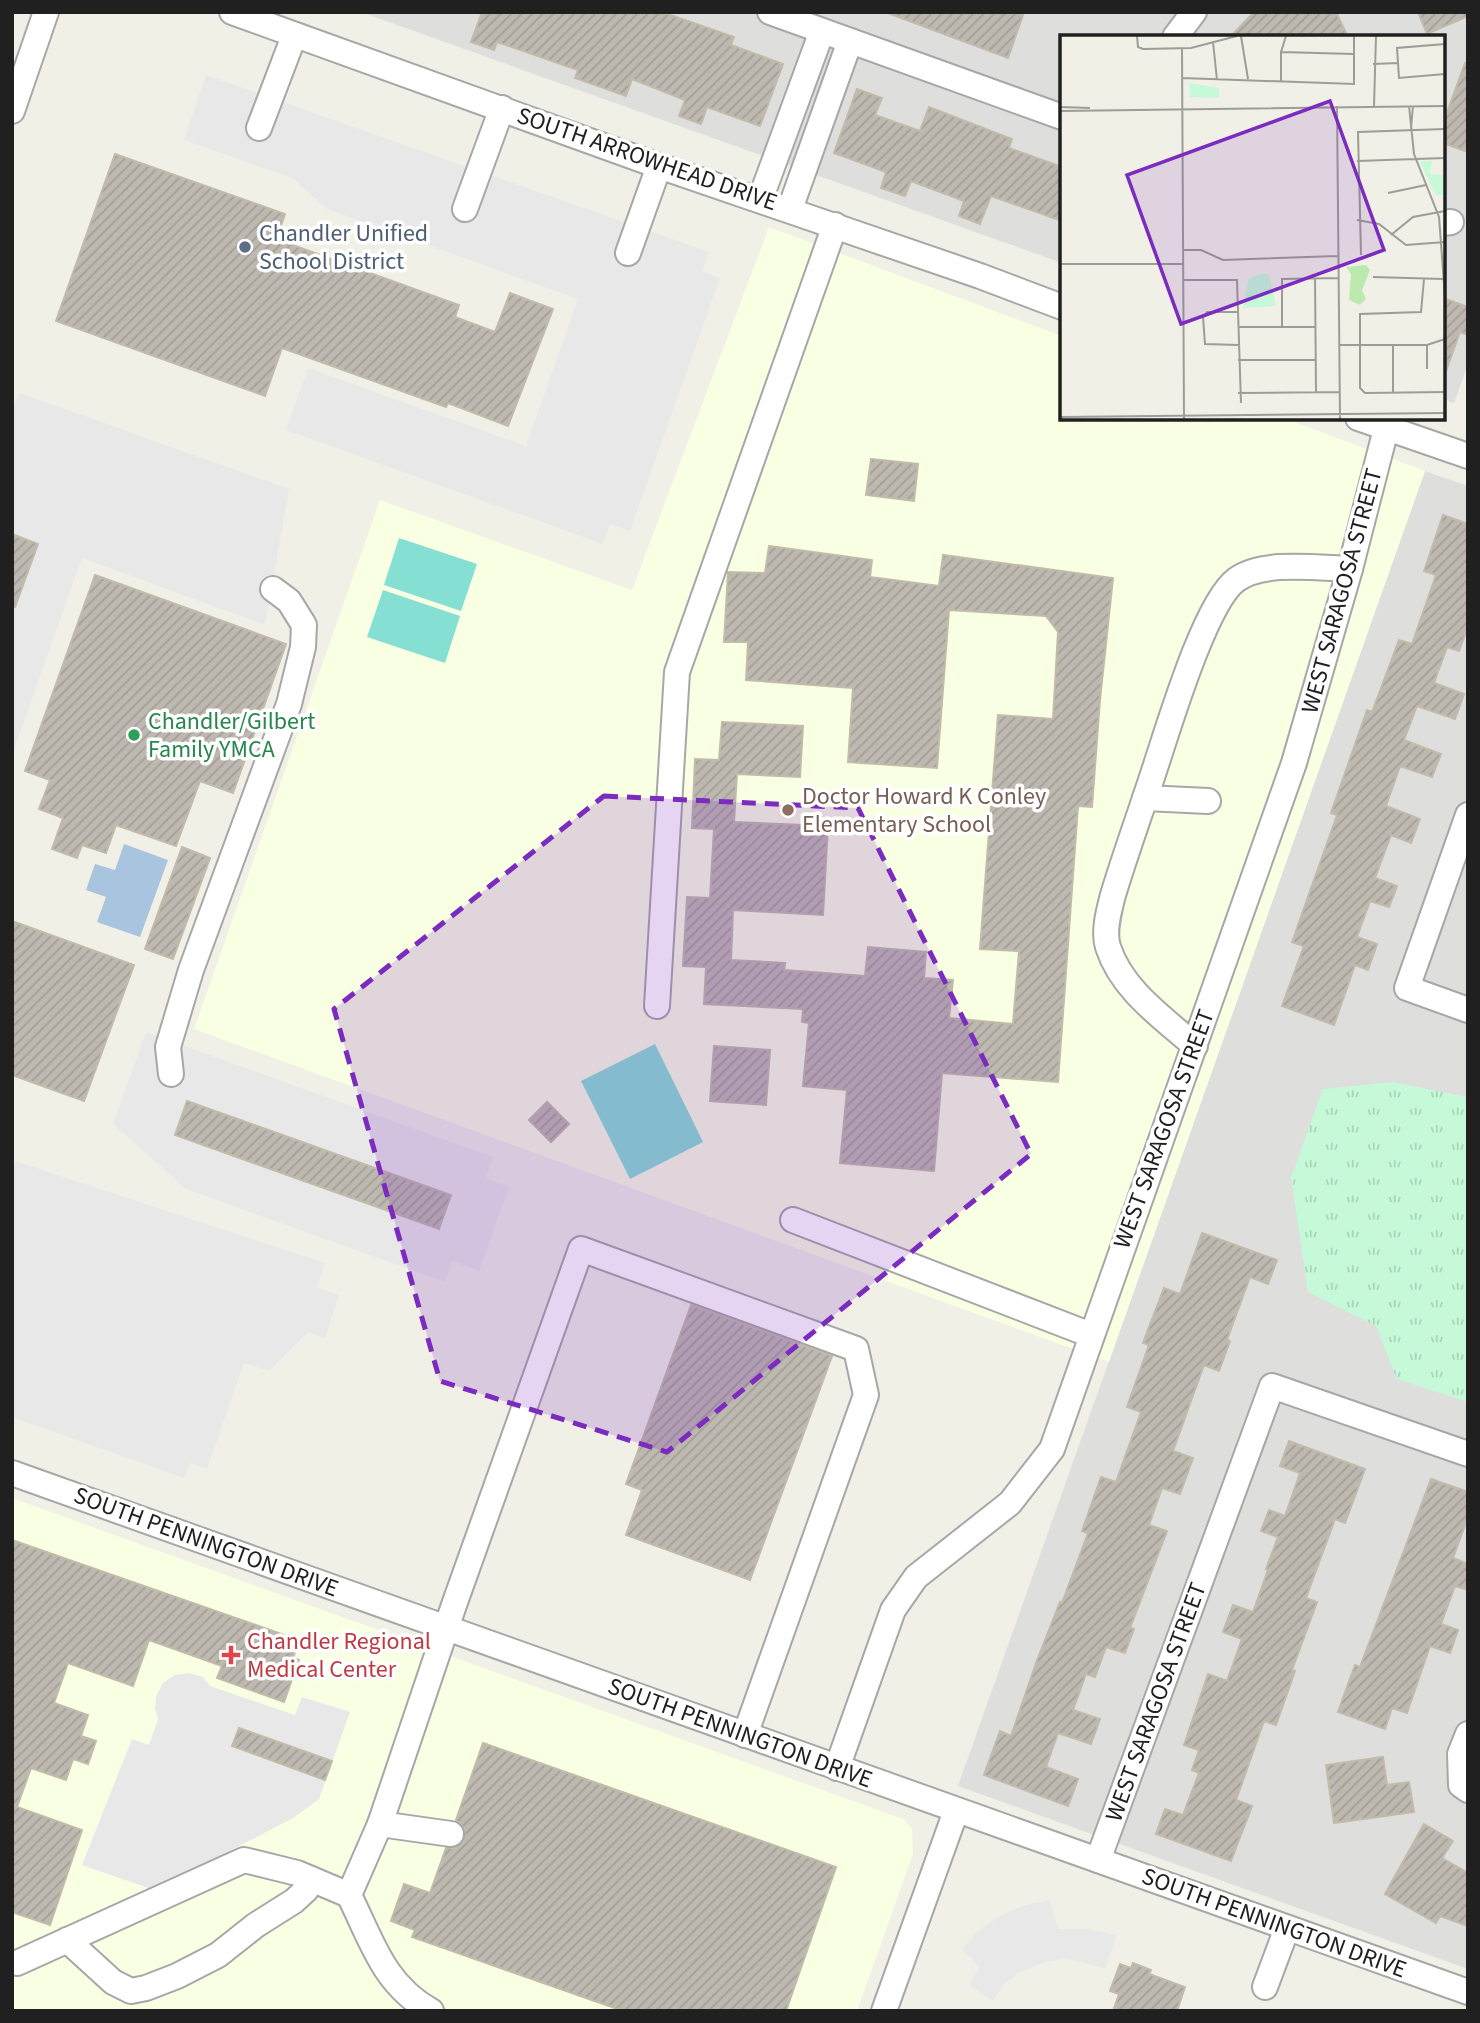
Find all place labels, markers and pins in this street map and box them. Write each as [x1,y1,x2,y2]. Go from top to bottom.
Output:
place label: Chandler Unified School District [259,216,428,279]
marker: Chandler Unified School District [237,239,253,255]
place label: Chandler/Gilbert Family YMCA [148,704,315,767]
marker: Chandler/Gilbert Family YMCA [126,727,142,743]
place label: Doctor Howard K Conley Elementary School [802,779,1046,842]
marker: Doctor Howard K Conley Elementary School [780,802,796,818]
place label: Chandler Regional Medical Center [247,1624,431,1687]
marker: Chandler Regional Medical Center [221,1645,241,1665]

